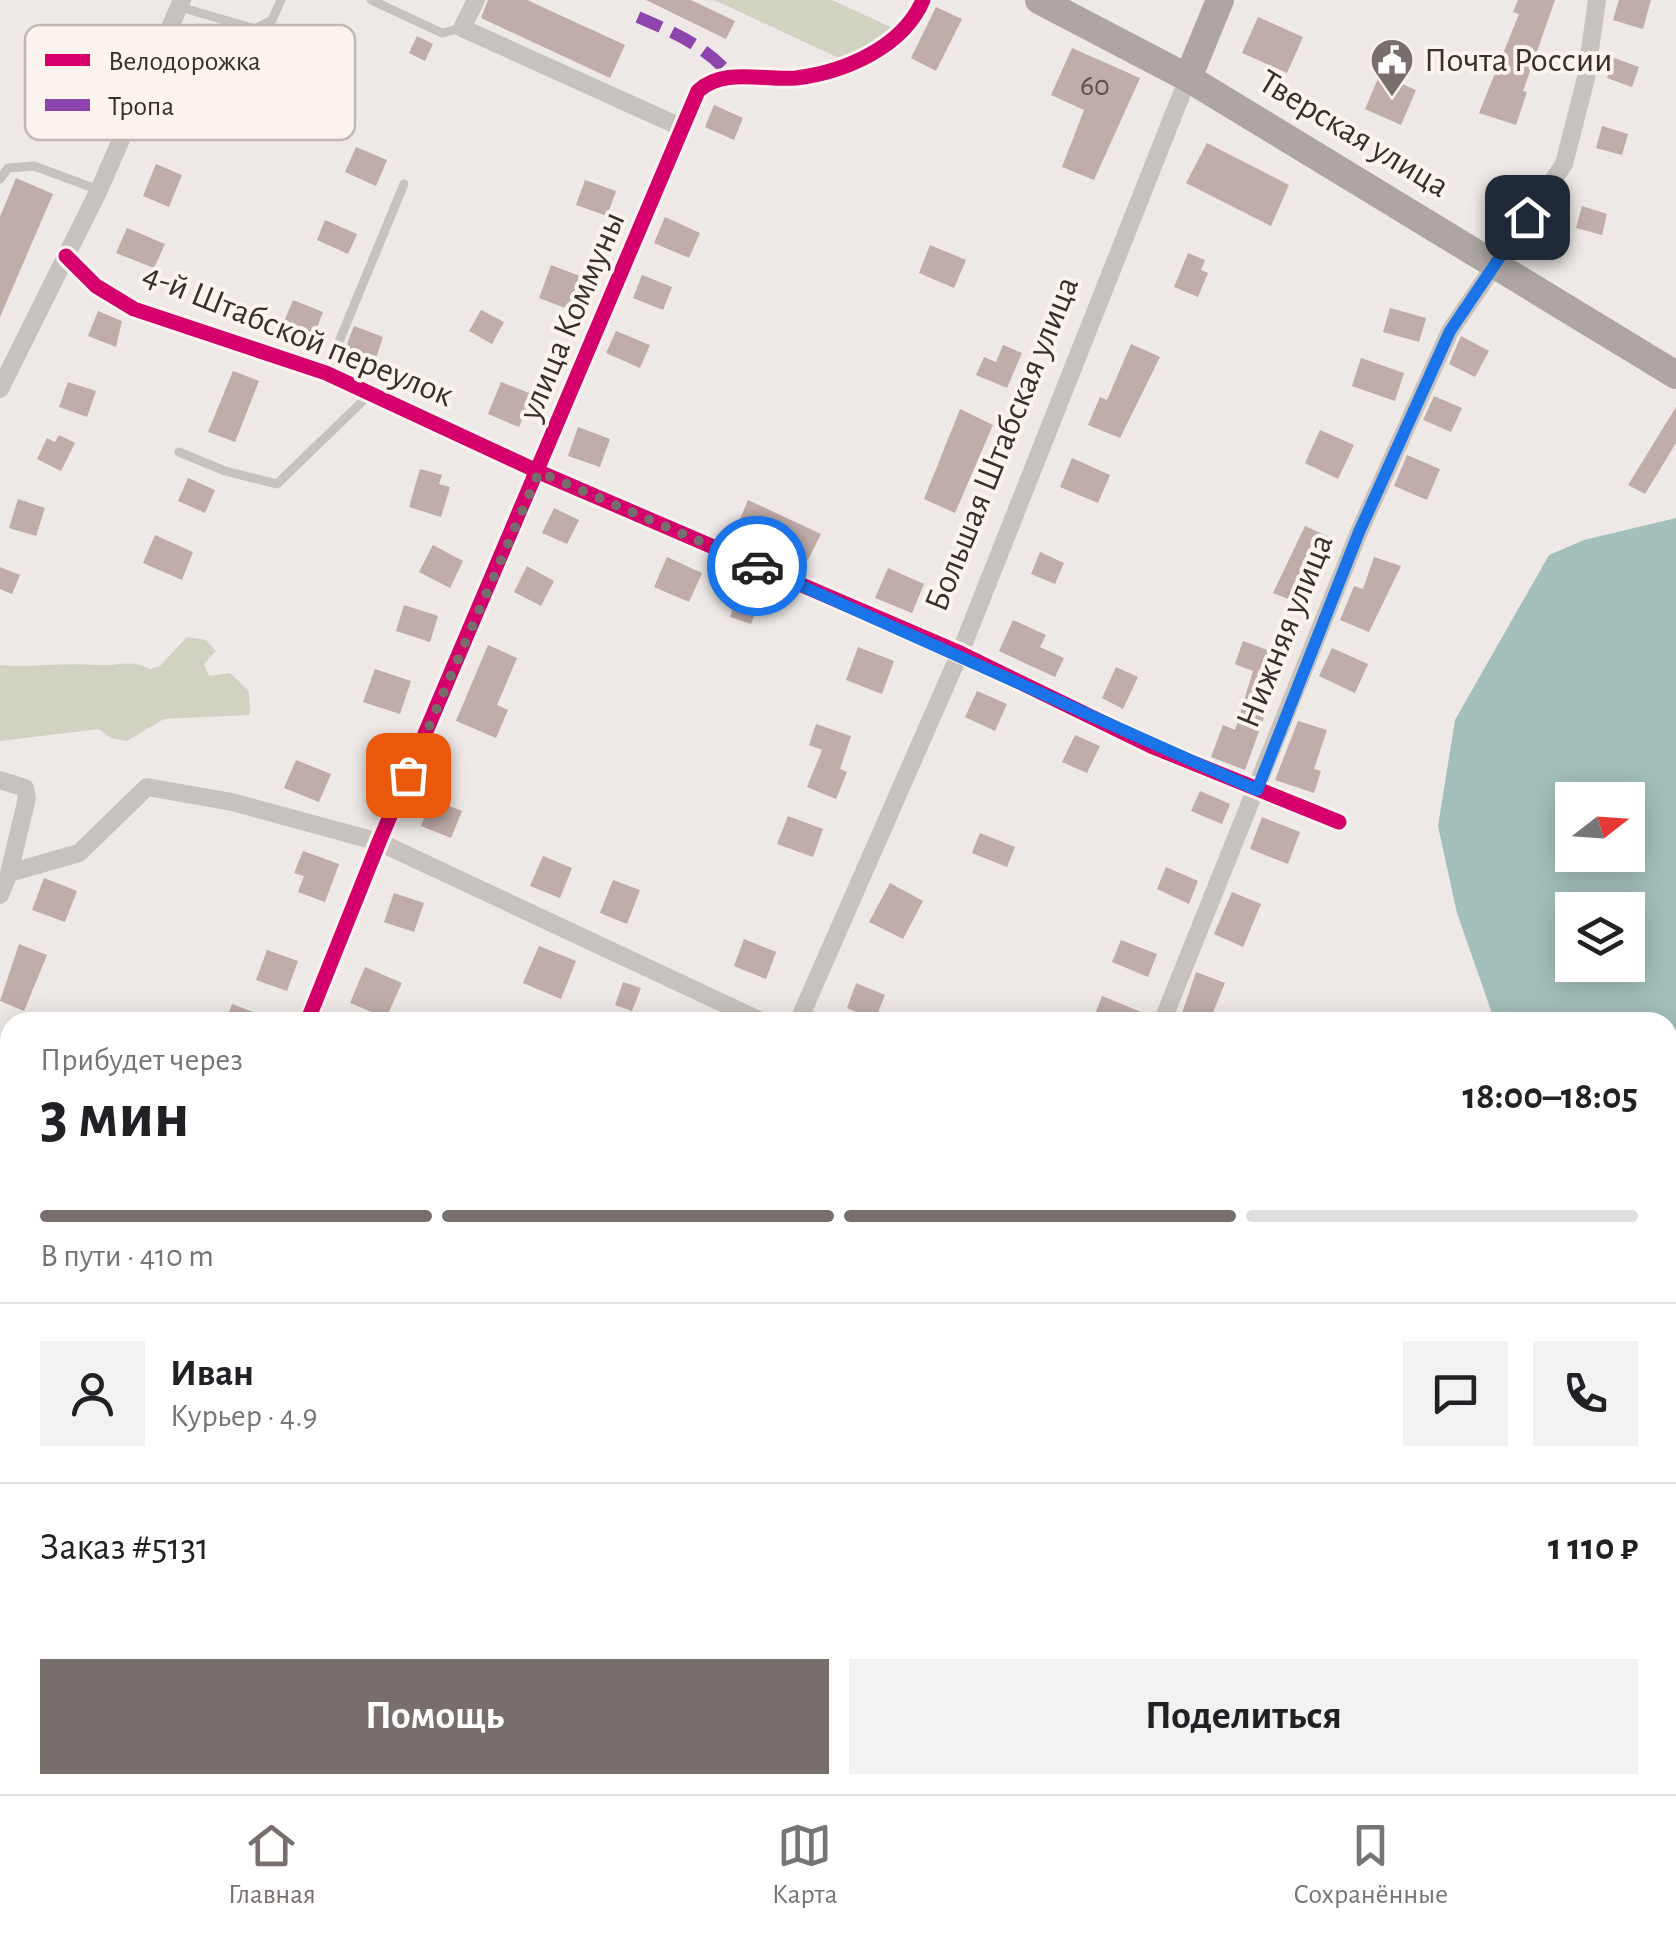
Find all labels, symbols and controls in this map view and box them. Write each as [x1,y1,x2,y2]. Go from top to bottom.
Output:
legend [25,25,355,140]
public building icon: Почта России [1369,37,1415,98]
place label: Почта России [1424,43,1612,78]
text: Велодорожка [108,48,261,76]
street label: Тверская улица [1253,64,1455,204]
house number: 60 [1080,71,1110,101]
text: Тропа [108,93,174,121]
pin [1485,175,1570,260]
icon: home [1500,190,1555,245]
street label: улица Коммуны [512,207,632,426]
street label: 4-й Штабской переулок [138,257,458,413]
street label: Большая Штабская улица [919,272,1085,616]
courier [707,516,807,616]
street label: Нижняя улица [1230,529,1340,733]
icon: car [730,539,785,594]
pin [366,733,451,818]
icon: bag [381,748,436,803]
north arrow [1555,782,1645,872]
map controls [1555,782,1645,982]
button: layers [1555,892,1645,982]
text: Прибудет через [40,1044,243,1076]
text: 18:00–18:05 [1462,1078,1638,1116]
text: 3 мин [40,1084,190,1149]
text: В пути · 410 m [40,1240,214,1272]
button: person [40,1341,145,1446]
button: chat [1403,1341,1508,1446]
button: phone [1533,1341,1638,1446]
text: Иван [170,1355,254,1393]
text: Курьер · 4.9 [170,1400,318,1432]
text: Заказ #5131 [40,1529,209,1567]
text: 1 110 ₽ [1548,1529,1638,1567]
button: Помощь [40,1659,829,1774]
button: Поделиться [849,1659,1638,1774]
tab: Главная [228,1818,316,1912]
tab: Карта [772,1818,837,1912]
tab: Сохранённые [1293,1818,1448,1912]

